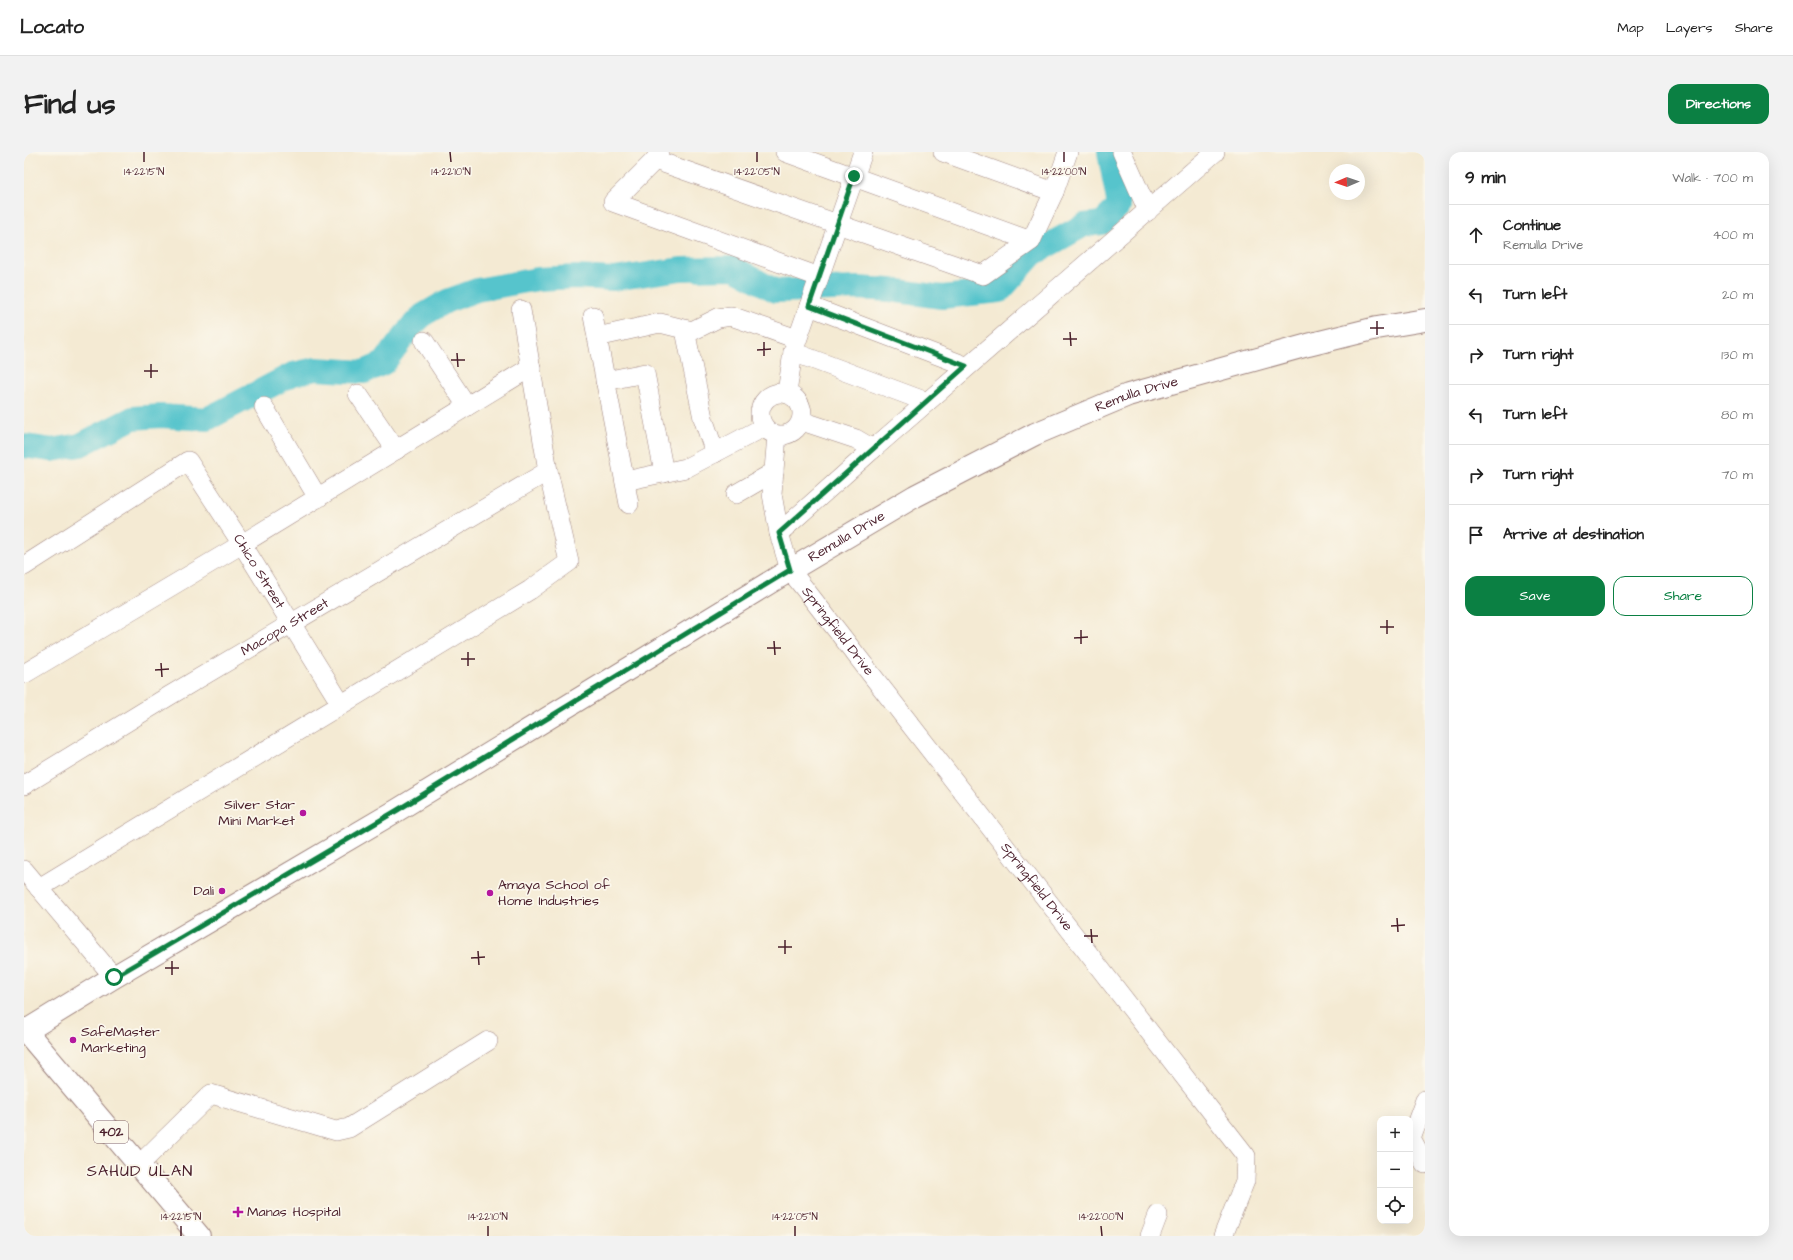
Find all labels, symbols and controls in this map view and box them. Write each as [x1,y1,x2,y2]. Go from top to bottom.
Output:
text: Locato [20,14,84,41]
text: Map [1617,18,1644,38]
text: Layers [1666,18,1713,38]
text: Share [1735,18,1773,38]
button: Directions [1668,84,1769,124]
text: Find us [24,85,115,124]
north arrow [1329,164,1365,200]
text: 14°22'15"N [124,165,164,179]
text: 14°22'10"N [431,165,471,179]
text: 14°22'05"N [734,165,780,179]
text: 14°22'00"N [1042,165,1086,179]
text: 9 min [1465,166,1506,190]
route end [845,167,863,185]
text: Walk · 700 m [1672,169,1753,187]
text: Continue [1503,215,1561,236]
icon: ahead [1465,224,1487,246]
text: 400 m [1712,226,1753,244]
text: Remulla Drive [1503,236,1583,254]
icon: left [1465,284,1487,306]
text: Turn left [1503,284,1567,305]
text: 20 m [1722,286,1753,304]
icon: right [1465,344,1487,366]
text: Turn right [1503,344,1574,365]
text: 130 m [1721,346,1753,364]
street label: Remulla Drive [1092,371,1181,418]
icon: left [1465,404,1487,426]
text: Turn left [1503,404,1567,425]
text: 80 m [1721,406,1753,424]
icon: right [1465,464,1487,486]
text: Turn right [1503,464,1574,485]
text: 70 m [1721,466,1753,484]
street label: Remulla Drive [804,506,889,567]
icon: arrive [1465,524,1487,546]
text: Arrive at destination [1503,524,1644,545]
street label: Chico Street [228,530,290,613]
button: Save [1465,576,1605,616]
button: Share [1613,576,1753,616]
street label: Springfield Drive [797,583,879,680]
street label: Macopa Street [237,593,333,661]
place label: Silver Star Mini Market [218,795,295,831]
marker: Silver Star Mini Market [298,808,308,818]
street label: Springfield Drive [996,838,1078,936]
place label: Amaya School of Home Industries [498,875,611,911]
place label: Dali [193,881,214,901]
marker: Dali [217,886,227,896]
marker: Amaya School of Home Industries [485,888,495,898]
route start [105,968,123,986]
place label: SafeMaster Marketing [81,1022,160,1058]
marker: SafeMaster Marketing [68,1035,78,1045]
map controls [1377,1116,1413,1224]
button: + [1377,1116,1413,1152]
road number: 402 [94,1121,128,1143]
button: − [1377,1152,1413,1188]
district label: SAHUD ULAN [87,1160,193,1182]
button: locate [1377,1188,1413,1224]
place label: Manas Hospital [247,1202,341,1222]
marker: Manas Hospital [232,1206,244,1218]
text: 14°22'15"N [161,1210,201,1224]
text: 14°22'10"N [468,1210,508,1224]
text: 14°22'05"N [772,1210,818,1224]
text: 14°22'00"N [1079,1210,1123,1224]

